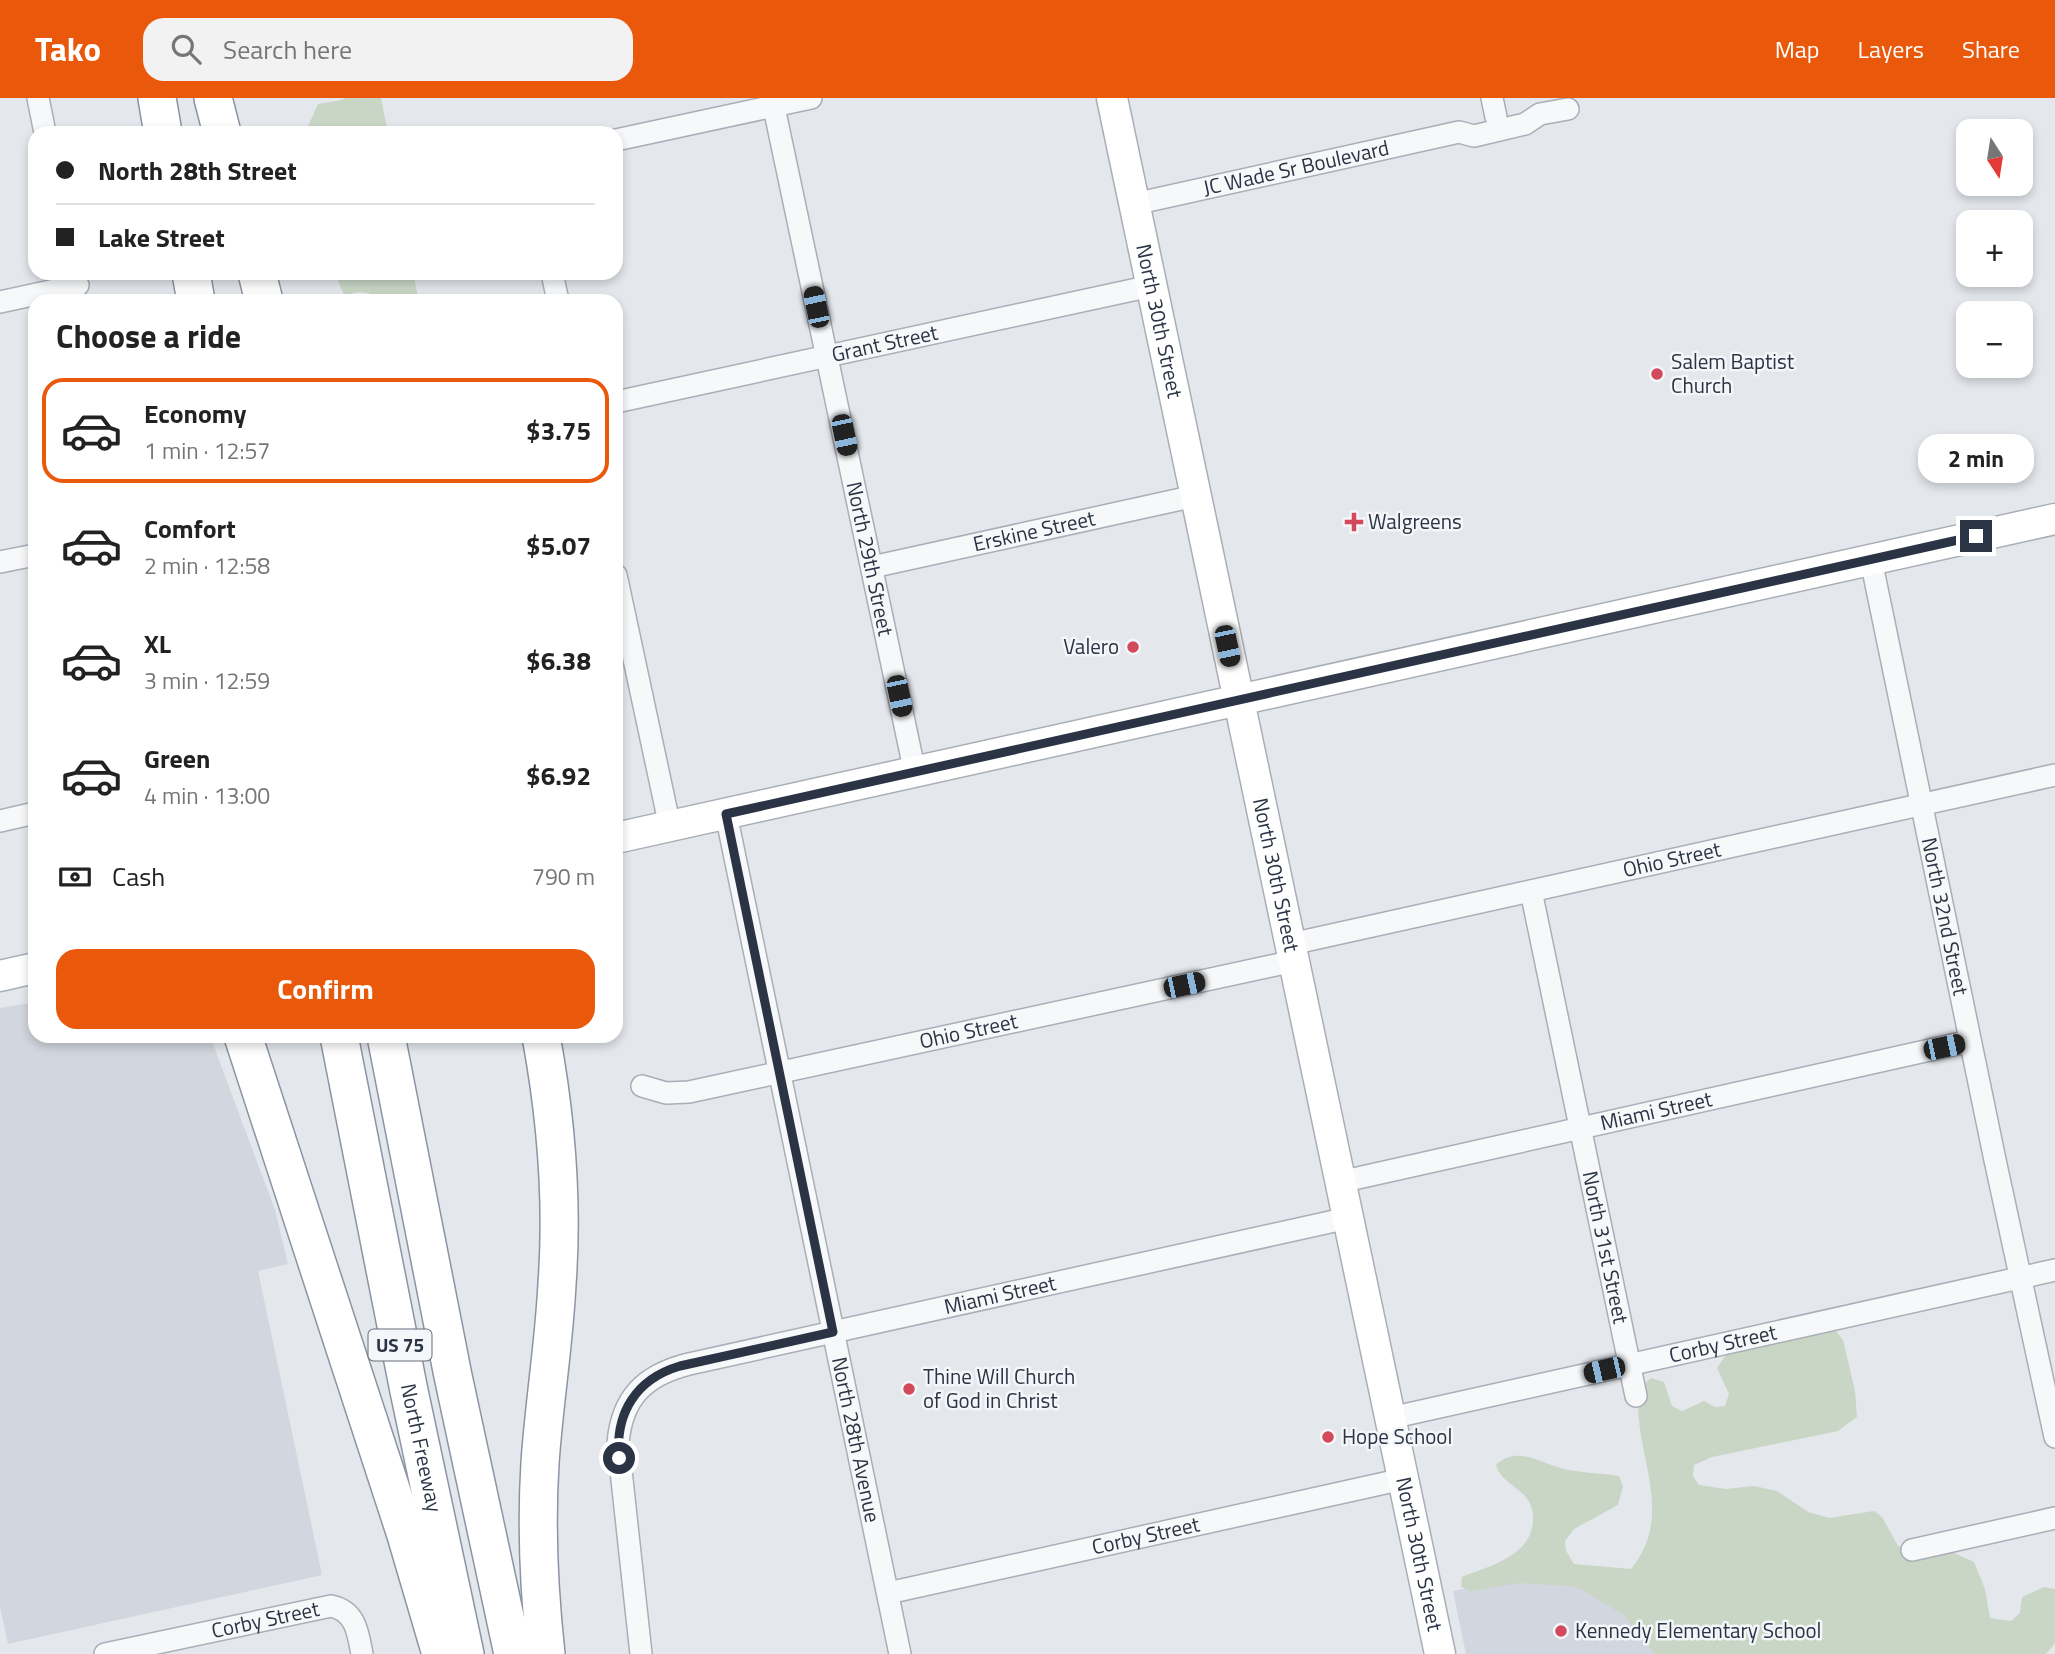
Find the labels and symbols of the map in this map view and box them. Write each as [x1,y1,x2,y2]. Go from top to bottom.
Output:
north arrow [1956,119,2034,196]
street label: JC Wade Sr Boulevard [1200,131,1392,203]
street label: North 30th Street [1128,241,1192,401]
car [802,284,831,330]
street label: Grant Street [828,316,941,370]
place label: Salem Baptist Church [1671,345,1795,401]
marker: Salem Baptist Church [1649,366,1665,382]
car [830,412,859,458]
callout: 2 min [1918,434,2034,484]
street label: North 29th Street [839,479,903,639]
street label: Erskine Street [970,501,1099,559]
place label: Walgreens [1368,505,1462,537]
marker: Walgreens [1346,514,1362,530]
route end [1960,520,1992,552]
car [1213,623,1242,669]
place label: Valero [1063,630,1119,662]
marker: Valero [1125,639,1141,655]
car [885,673,914,719]
street label: North 30th Street [1245,795,1309,955]
street label: Ohio Street [1619,832,1724,885]
street label: North 32nd Street [1914,834,1978,999]
car [1162,970,1207,1000]
street label: Ohio Street [916,1004,1021,1057]
car [1922,1032,1967,1062]
street label: Miami Street [1597,1082,1716,1138]
street label: North 31st Street [1575,1168,1638,1327]
street label: Miami Street [941,1266,1059,1322]
street label: Corby Street [1666,1315,1780,1370]
road number: US 75 [368,1330,432,1360]
street label: North 28th Avenue [824,1354,889,1525]
car [1582,1355,1627,1385]
place label: Thine Will Church of God in Christ [923,1360,1075,1416]
street label: North Freeway [393,1381,451,1515]
marker: Thine Will Church of God in Christ [901,1381,917,1397]
place label: Hope School [1342,1420,1452,1452]
marker: Hope School [1320,1429,1336,1445]
route start [603,1442,635,1474]
street label: North 30th Street [1388,1474,1452,1634]
street label: Corby Street [1089,1507,1203,1562]
street label: Corby Street [208,1592,323,1646]
place label: Kennedy Elementary School [1575,1614,1821,1646]
marker: Kennedy Elementary School [1553,1623,1569,1639]

